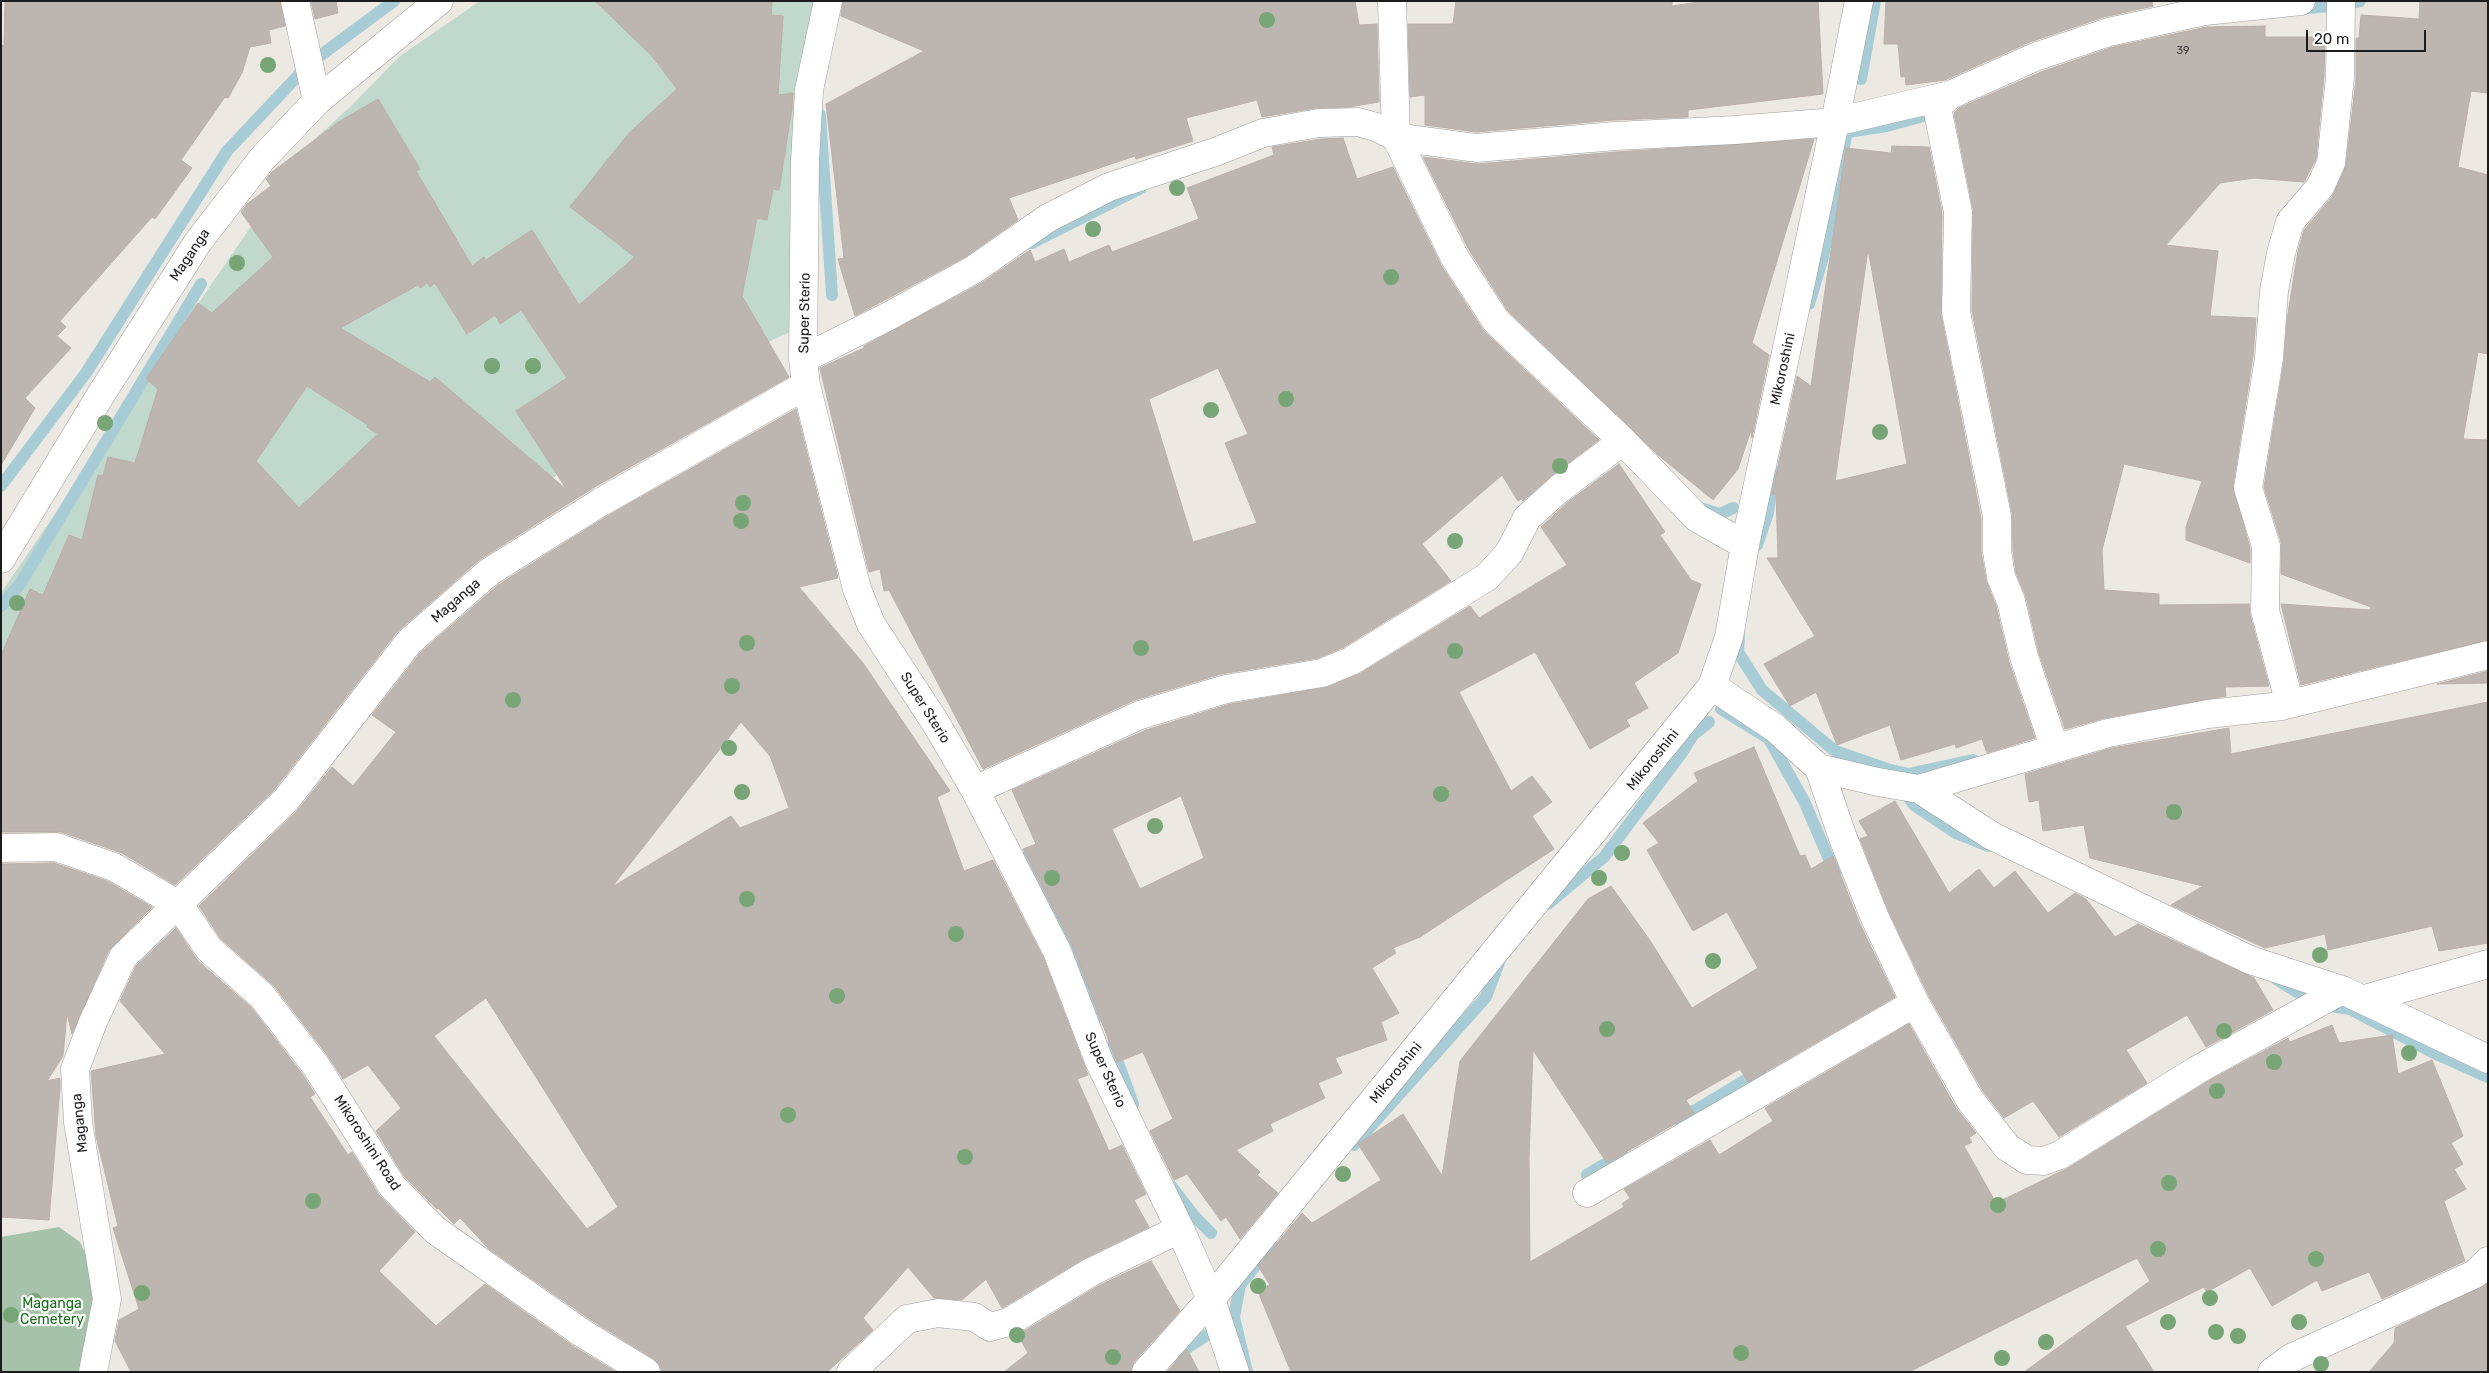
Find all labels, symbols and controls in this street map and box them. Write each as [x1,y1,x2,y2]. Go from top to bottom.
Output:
scale bar [2309,20,2429,52]
text: 20 m [2314,30,2349,48]
house number: 39 [2176,44,2190,58]
street label: Maganga [166,226,214,284]
street label: Super Sterio [796,272,814,354]
street label: Mikoroshini [1767,331,1799,407]
street label: Maganga [428,575,484,627]
street label: Super Sterio [896,669,954,747]
street label: Mikoroshini [1623,726,1683,794]
street label: Super Sterio [1081,1030,1129,1110]
street label: Mikoroshini [1366,1039,1426,1107]
street label: Mikoroshini Road [330,1092,404,1194]
street label: Maganga [69,1093,91,1153]
park label: Maganga Cemetery [20,1296,84,1328]

